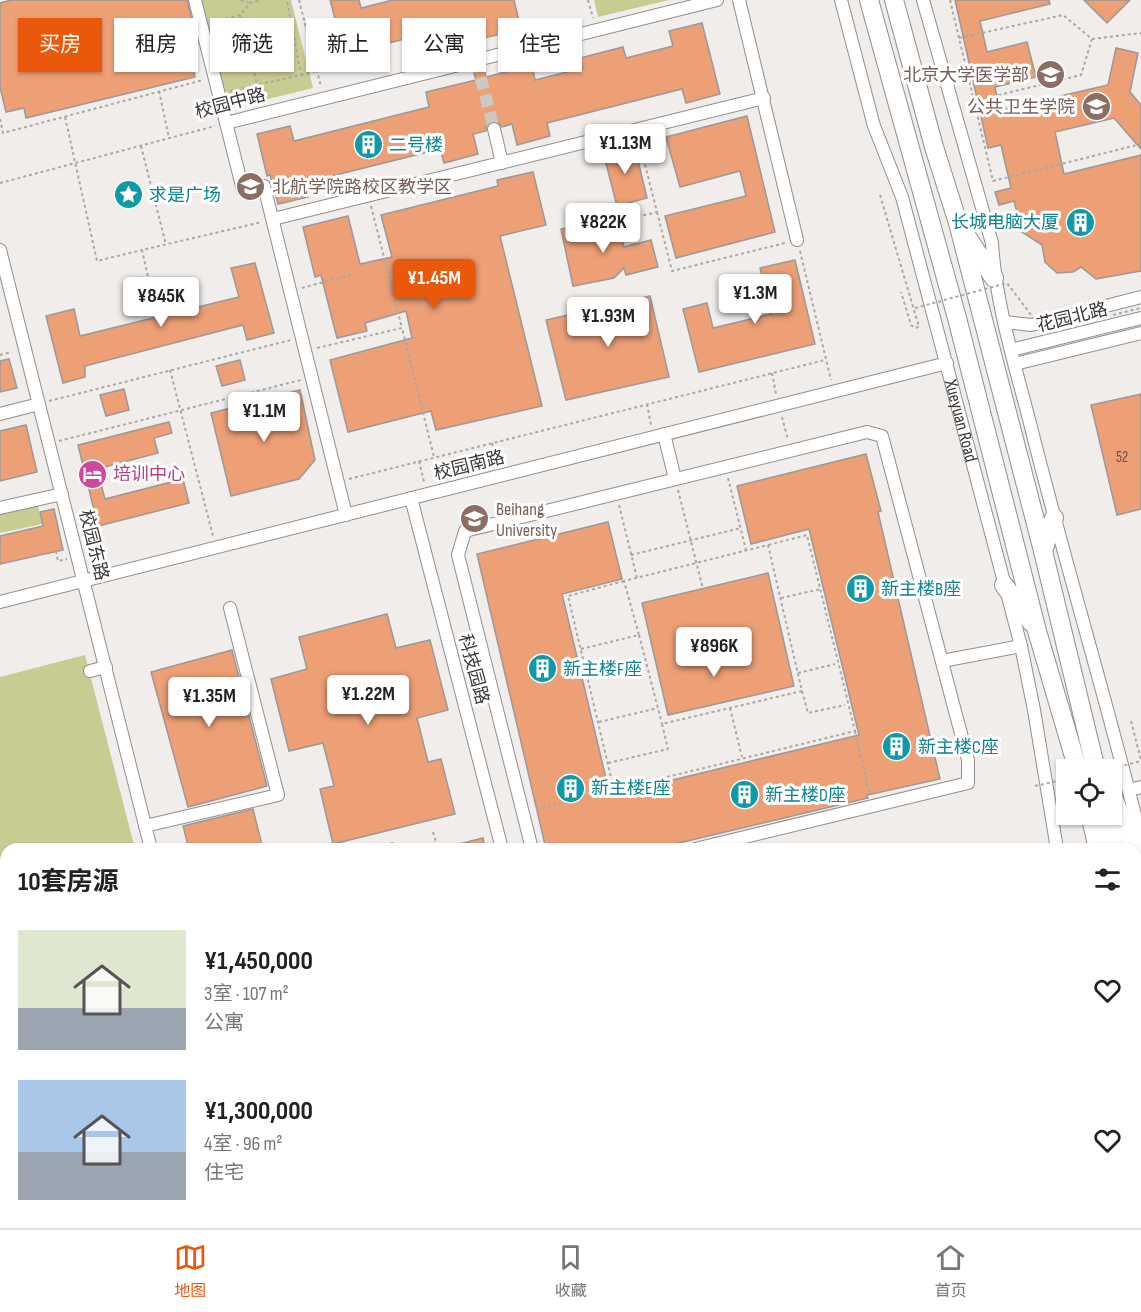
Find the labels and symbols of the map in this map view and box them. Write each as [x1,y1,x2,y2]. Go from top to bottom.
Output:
school or university icon: 北京大学医学部 [1034,59,1066,91]
place label: 北京大学医学部 [903,65,1029,86]
street label: 校园中路 [193,84,268,123]
school or university icon: 公共卫生学院 [1080,91,1112,123]
place label: 公共卫生学院 [967,97,1075,118]
pin: ¥1.13M [576,124,674,175]
building icon: 二号楼 [352,129,384,161]
place label: 二号楼 [389,135,443,156]
school or university icon: 北航学院路校区教学区 [235,171,267,203]
place label: 北航学院路校区教学区 [272,177,452,198]
place icon: 求是广场 [112,179,144,211]
place label: 求是广场 [149,185,221,206]
pin: ¥822K [561,203,645,254]
building icon: 长城电脑大厦 [1064,206,1096,238]
place label: 长城电脑大厦 [951,212,1059,233]
pin: ¥1.45M [385,259,483,310]
pin: ¥1.3M [713,274,797,325]
pin: ¥845K [119,277,203,328]
pin: ¥1.93M [559,297,657,348]
street label: 花园北路 [1035,299,1110,336]
street label: Xueyuan Road [940,377,982,464]
pin: ¥1.1M [222,392,306,443]
street label: 校园南路 [432,447,507,484]
house number: 52 [1116,448,1128,467]
hotel icon: 培训中心 [76,458,108,490]
place label: 培训中心 [113,464,185,485]
place label: Beihang University [496,499,557,541]
school or university icon: Beihang University [459,503,491,535]
street label: 校园东路 [75,508,112,583]
building icon: 新主楼B座 [844,573,876,605]
place label: 新主楼B座 [881,579,961,600]
pin: ¥896K [672,627,756,678]
street label: 科技园路 [454,632,493,707]
building icon: 新主楼F座 [526,653,558,685]
place label: 新主楼F座 [563,659,642,680]
pin: ¥1.22M [319,675,417,726]
pin: ¥1.35M [160,677,258,728]
building icon: 新主楼C座 [881,731,913,763]
place label: 新主楼C座 [918,737,999,758]
building icon: 新主楼E座 [554,772,586,804]
place label: 新主楼E座 [591,778,670,799]
building icon: 新主楼D座 [728,779,760,811]
place label: 新主楼D座 [765,785,846,806]

